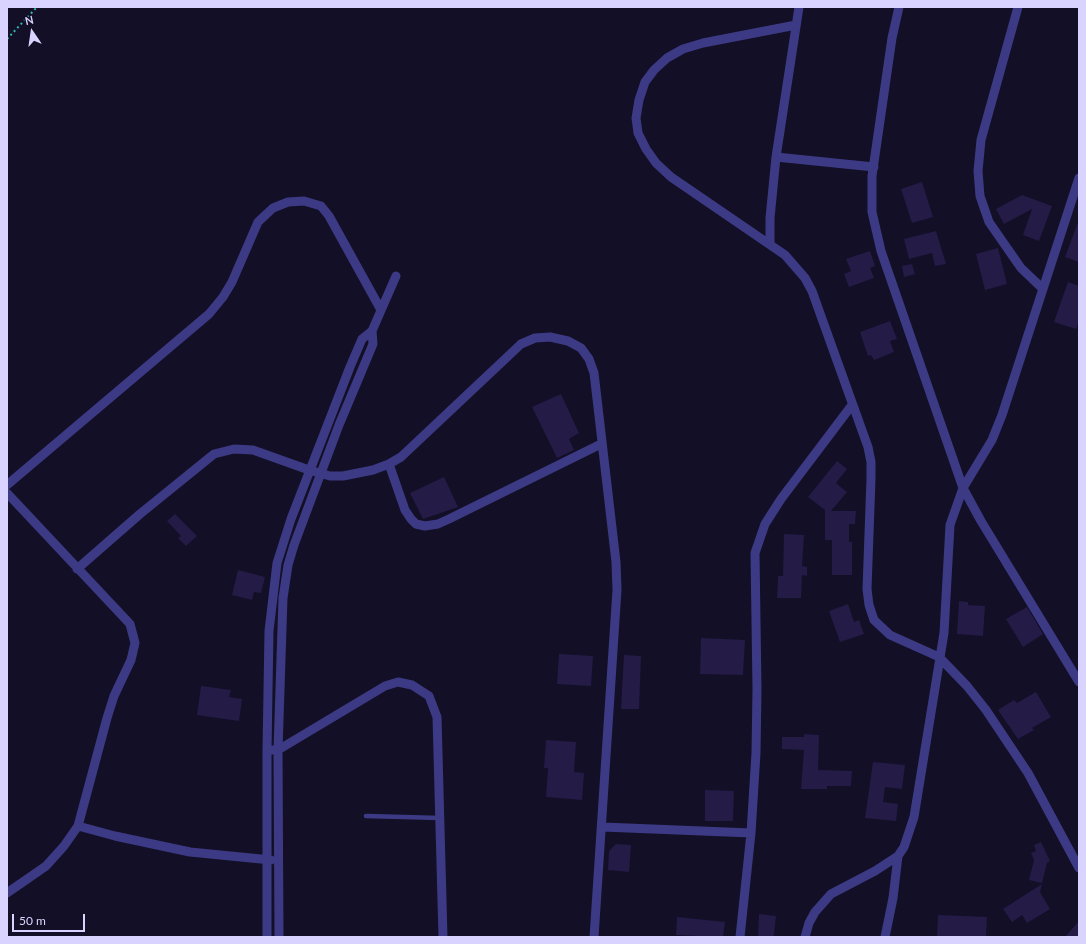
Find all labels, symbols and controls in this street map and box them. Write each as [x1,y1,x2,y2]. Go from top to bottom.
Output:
north arrow [12,12,52,52]
text: N [24,13,35,27]
scale bar [14,906,87,932]
text: 50 m [19,913,46,928]

